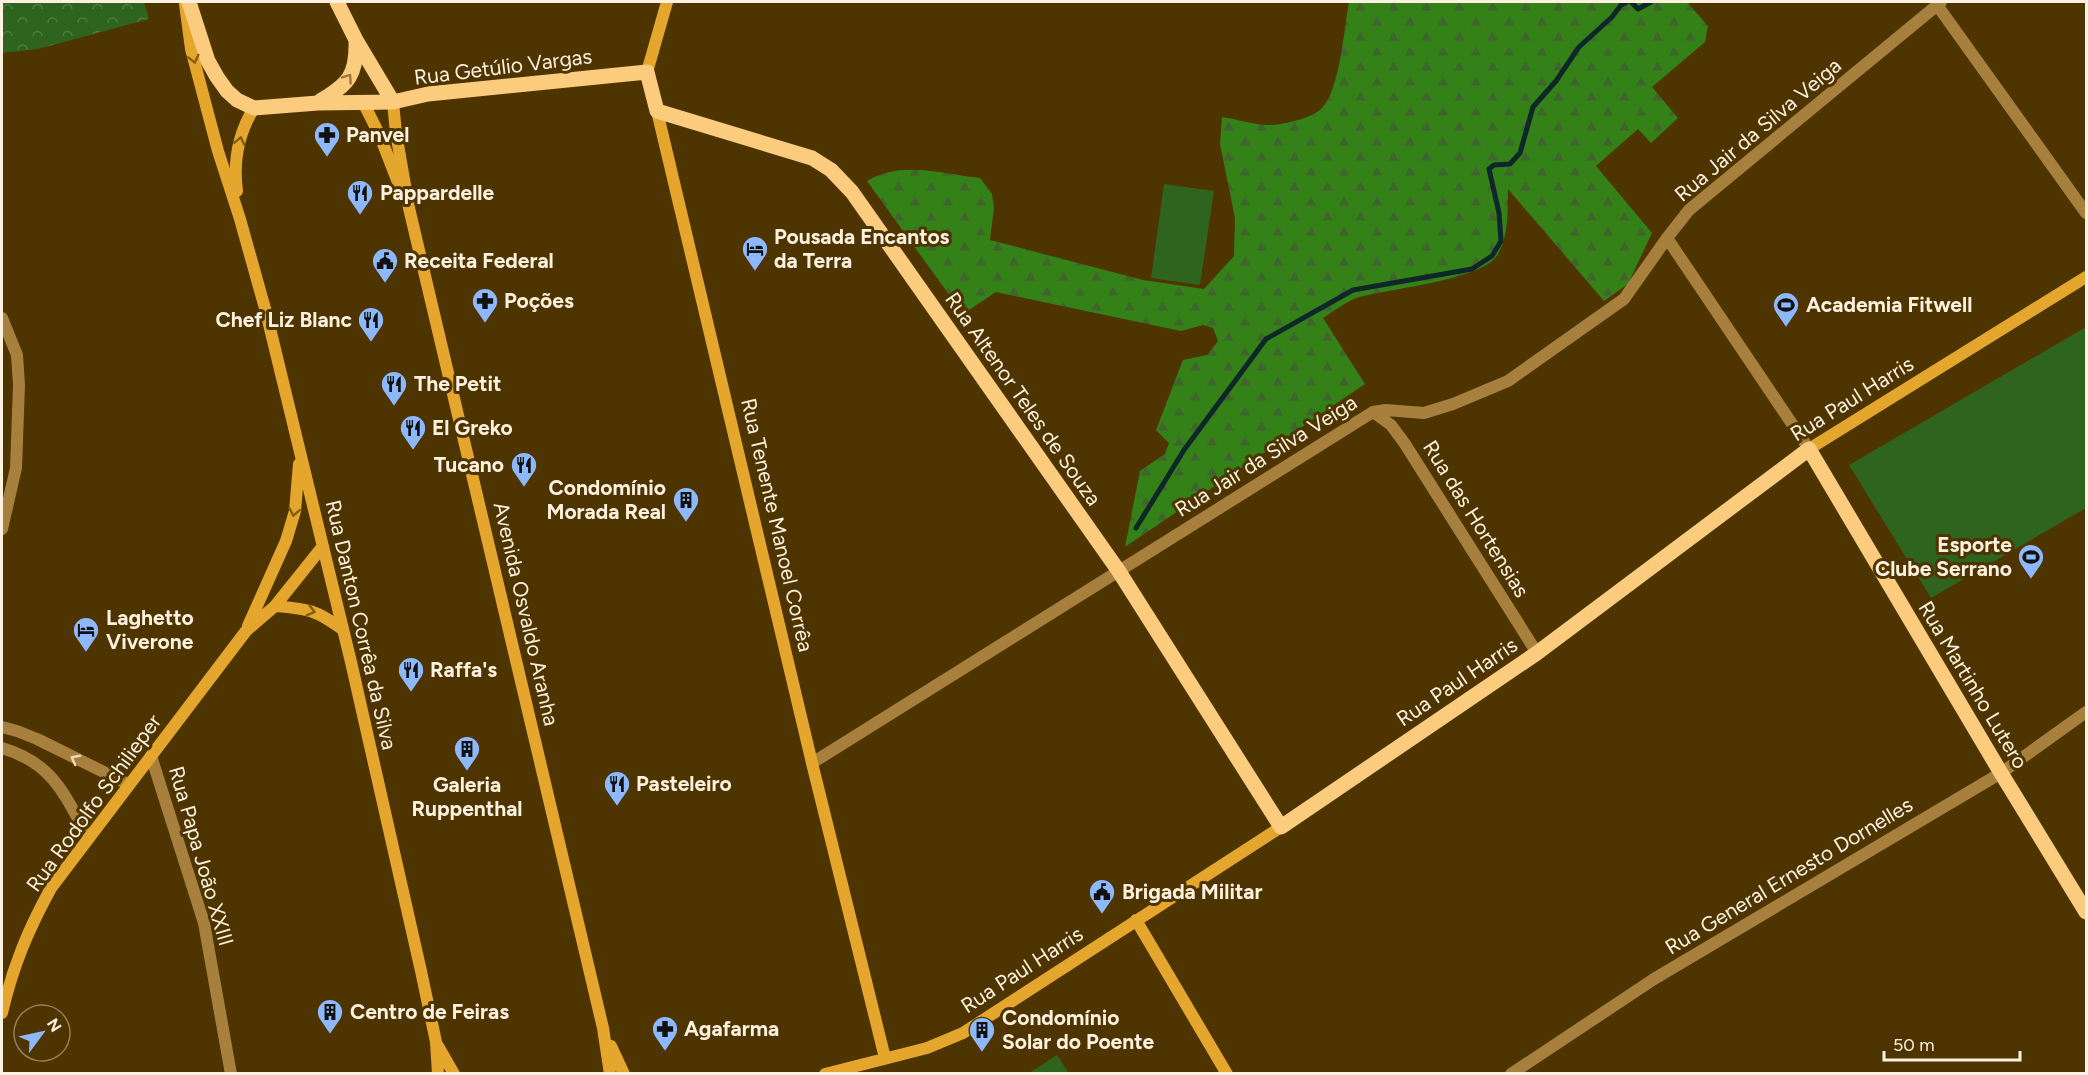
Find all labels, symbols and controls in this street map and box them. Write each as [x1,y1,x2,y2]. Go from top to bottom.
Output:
street label: Rua Getúlio Vargas [413,43,593,90]
street label: Rua Jair da Silva Veiga [1669,53,1846,207]
one-way arrow [186,54,199,64]
one-way arrow [341,74,352,85]
pharmacy icon: Panvel [312,120,342,158]
place label: Panvel [346,122,409,147]
one-way arrow [232,136,245,146]
restaurant icon: Pappardelle [345,178,375,216]
place label: Pappardelle [380,180,495,205]
place label: Pousada Encantos da Terra [774,224,950,273]
hotel icon: Pousada Encantos da Terra [740,234,770,272]
public building icon: Receita Federal [370,246,400,284]
place label: Receita Federal [404,248,554,273]
pharmacy icon: Poções [470,286,500,324]
street label: Rua Altenor Teles de Souza [940,287,1107,510]
place label: Poções [504,288,574,313]
sports icon: Academia Fitwell [1771,290,1801,328]
place label: Academia Fitwell [1806,292,1972,317]
restaurant icon: Chef Liz Blanc [356,305,386,343]
place label: Chef Liz Blanc [216,307,353,332]
street label: Rua Paul Harris [1786,351,1918,446]
restaurant icon: The Petit [379,369,409,407]
place label: The Petit [414,371,501,396]
street label: Rua Jair da Silva Veiga [1170,389,1361,522]
street label: Rua Tenente Manoel Corrêa [736,396,819,654]
restaurant icon: El Greko [398,413,428,451]
place label: El Greko [432,415,513,440]
street label: Rua das Hortensias [1418,436,1535,602]
restaurant icon: Tucano [509,450,539,488]
place label: Tucano [434,452,504,477]
place label: Condomínio Morada Real [546,475,666,524]
building icon: Condomínio Morada Real [671,485,701,523]
street label: Rua Danton Corrêa da Silva [321,498,402,752]
street label: Avenida Osvaldo Aranha [489,500,564,728]
one-way arrow [288,507,301,517]
place label: Esporte Clube Serrano [1875,532,2012,581]
sports icon: Esporte Clube Serrano [2016,542,2046,580]
street label: Rua Martinho Lutero [1913,596,2033,773]
one-way arrow [305,604,316,616]
place label: Laghetto Viverone [106,605,194,654]
hotel icon: Laghetto Viverone [71,615,101,653]
street label: Rua Paul Harris [1392,632,1522,731]
restaurant icon: Raffa's [396,655,426,693]
place label: Raffa's [430,657,497,682]
street label: Rua Rodolfo Schilieper [21,709,166,896]
building icon: Galeria Ruppenthal [452,734,482,772]
one-way arrow [71,755,82,766]
street label: Rua Papa João XXIII [164,763,239,949]
restaurant icon: Pasteleiro [602,769,632,807]
place label: Pasteleiro [636,771,732,796]
place label: Galeria Ruppenthal [411,772,523,821]
street label: Rua General Ernesto Dornelles [1661,792,1917,959]
public building icon: Brigada Militar [1087,877,1117,915]
place label: Brigada Militar [1122,879,1262,904]
street label: Rua Paul Harris [956,921,1087,1018]
building icon: Centro de Feiras [315,997,345,1035]
place label: Centro de Feiras [350,999,509,1024]
north arrow [12,1003,72,1063]
place label: Condomínio Solar do Poente [1002,1005,1154,1054]
pharmacy icon: Agafarma [650,1014,680,1052]
text: N [43,1015,65,1035]
building icon: Condomínio Solar do Poente [967,1015,997,1053]
place label: Agafarma [684,1016,779,1041]
scale bar [1884,1024,2020,1062]
text: 50 m [1893,1034,1935,1056]

